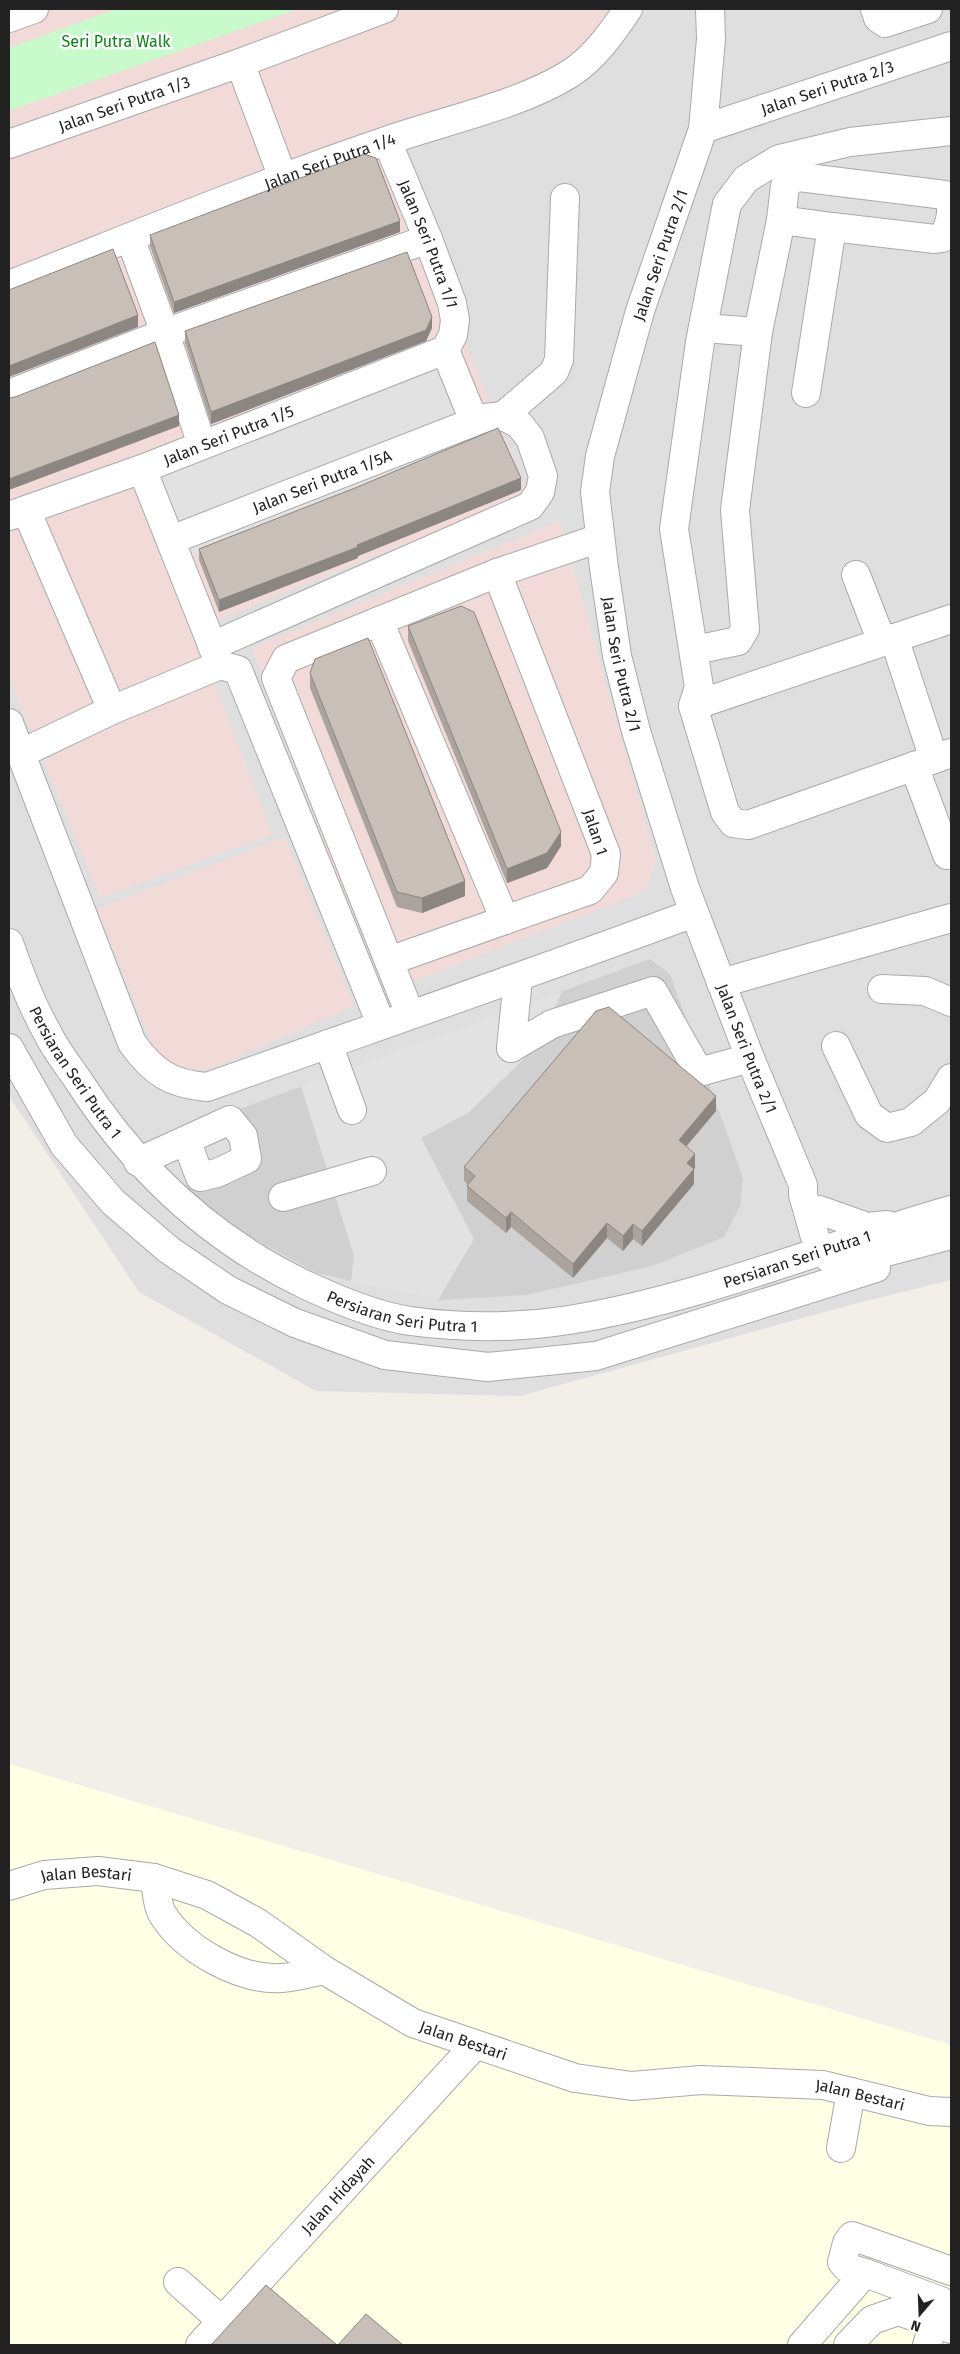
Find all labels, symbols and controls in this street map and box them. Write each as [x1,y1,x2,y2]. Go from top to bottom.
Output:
park label: Seri Putra Walk [61,32,171,51]
street label: Jalan Seri Putra 2/3 [758,57,896,119]
street label: Jalan Seri Putra 1/3 [56,72,193,136]
street label: Jalan Seri Putra 1/4 [262,129,399,194]
street label: Jalan Seri Putra 1/1 [394,177,462,309]
street label: Jalan Seri Putra 2/1 [629,187,692,323]
street label: Jalan Seri Putra 1/5 [161,401,297,470]
street label: Jalan Seri Putra 1/5A [250,446,395,517]
street label: Jalan Seri Putra 2/1 [598,595,645,734]
street label: Jalan 1 [579,807,612,858]
street label: Jalan Seri Putra 2/1 [712,981,781,1116]
street label: Persiaran Seri Putra 1 [25,1003,125,1142]
street label: Persiaran Seri Putra 1 [721,1226,873,1292]
street label: Persiaran Seri Putra 1 [324,1287,478,1336]
street label: Jalan Bestari [38,1862,133,1886]
street label: Jalan Bestari [417,2017,510,2064]
street label: Jalan Bestari [815,2076,907,2115]
street label: Jalan Hidayah [298,2152,379,2238]
north arrow [895,2289,945,2339]
text: N [909,2316,923,2335]

